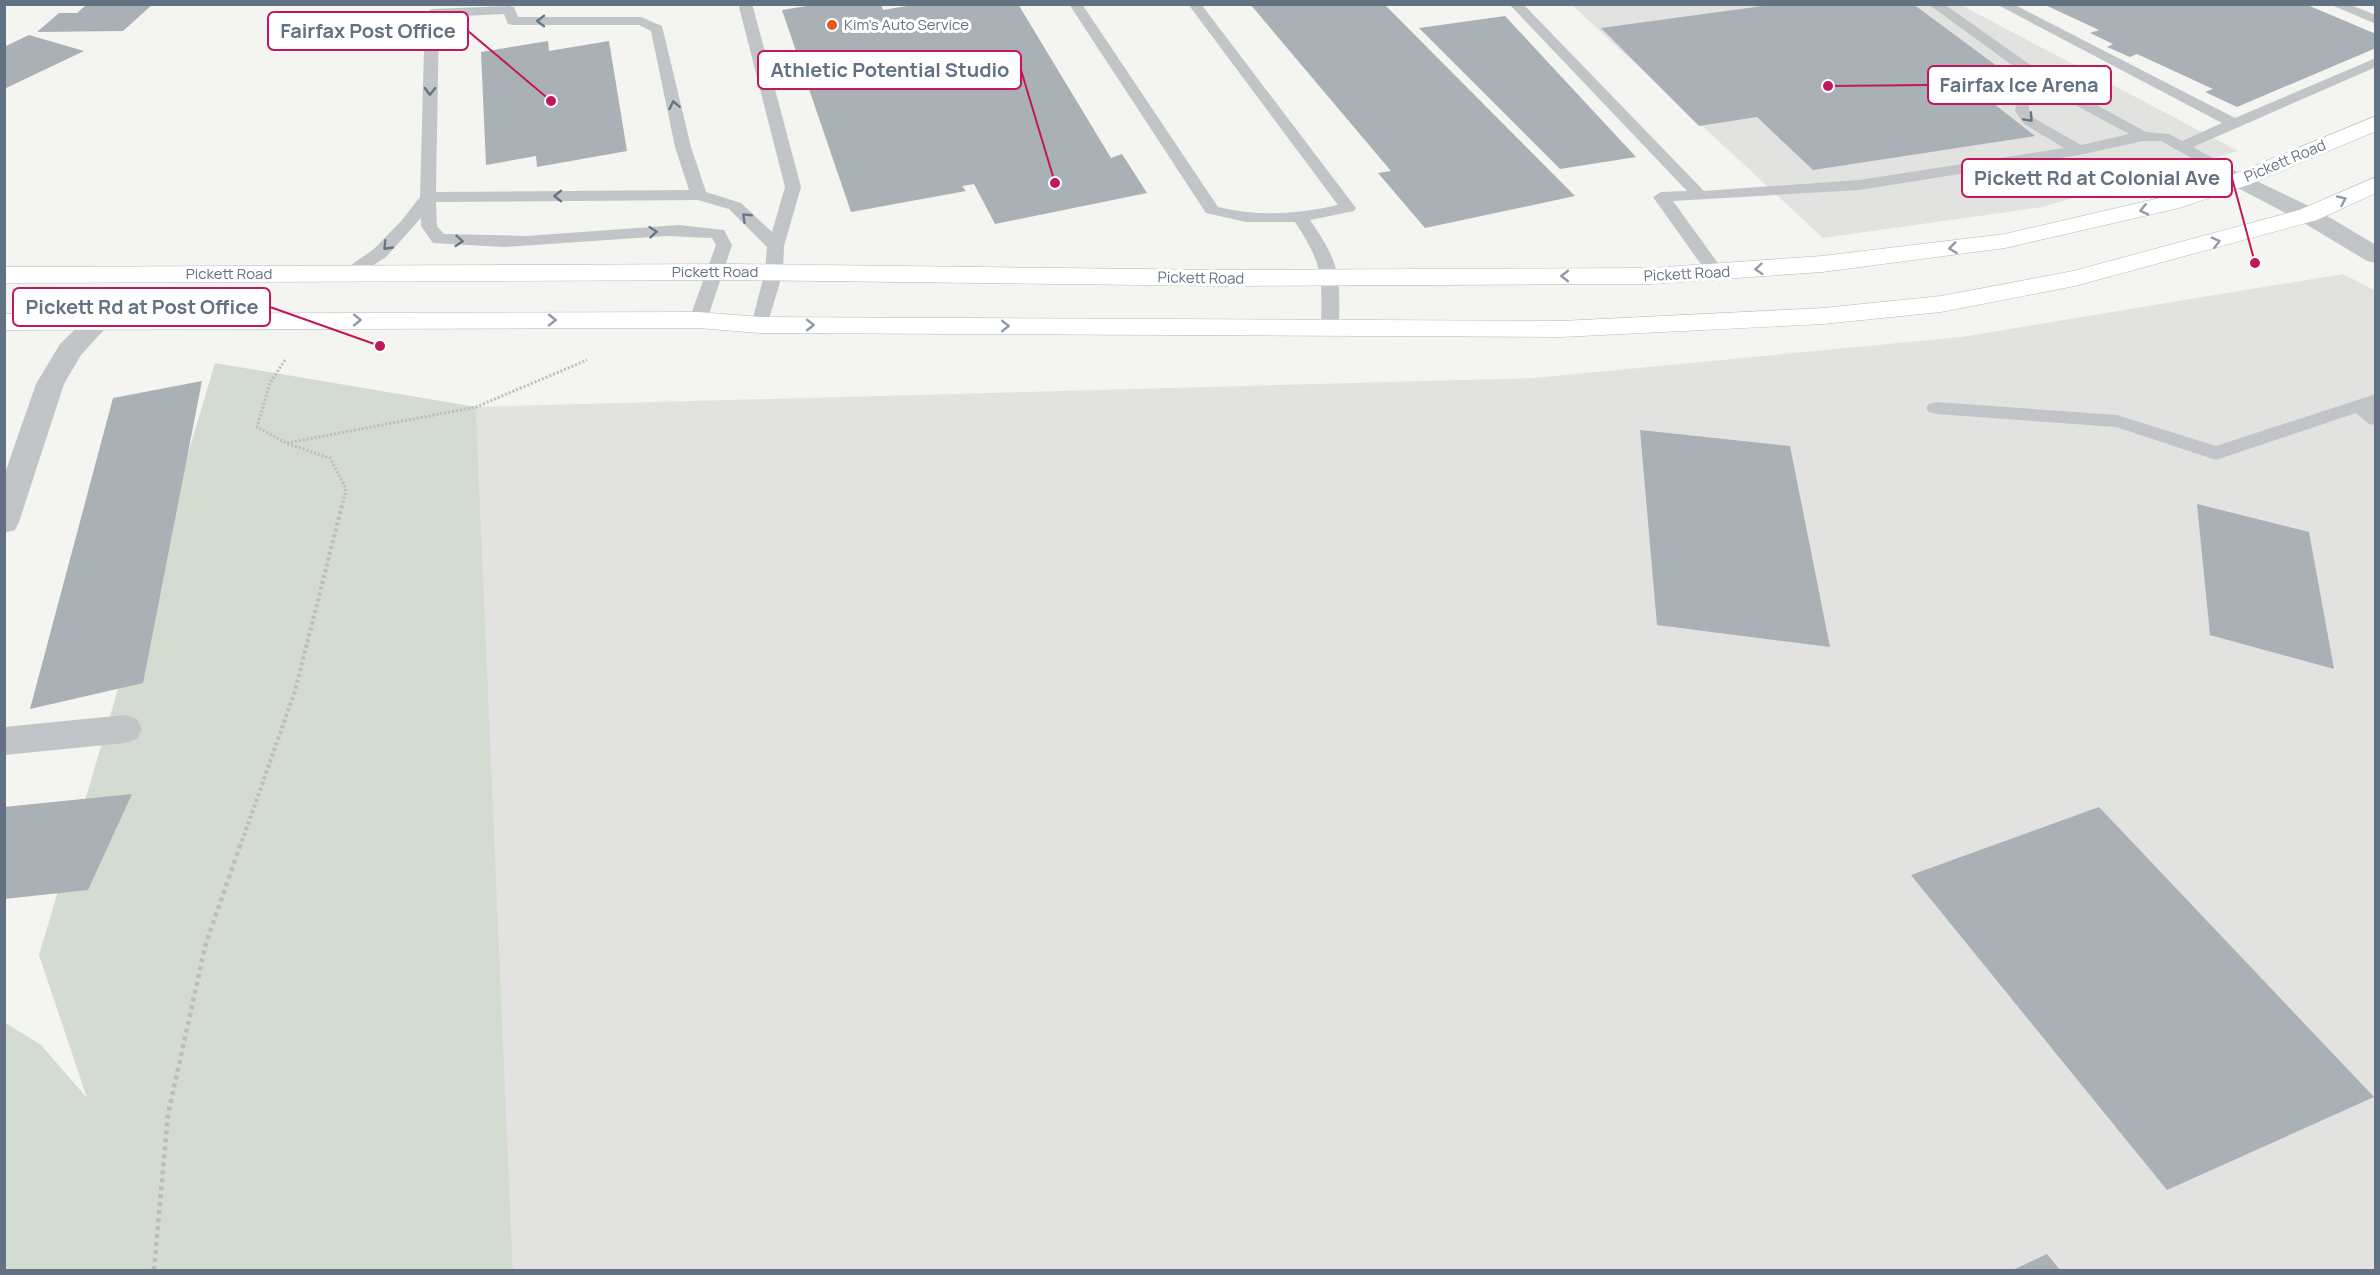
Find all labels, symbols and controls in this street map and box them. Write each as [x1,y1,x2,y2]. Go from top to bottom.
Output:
callout: Fairfax Post Office [268,12,468,50]
place label: Kim's Auto Service [844,14,969,35]
one-way arrow [537,15,546,27]
text: Fairfax Post Office [280,17,456,44]
marker: Kim's Auto Service [825,18,839,32]
callout: Athletic Potential Studio [758,51,1021,89]
text: Athletic Potential Studio [771,56,1009,83]
callout: Fairfax Ice Arena [1928,66,2111,104]
text: Fairfax Ice Arena [1940,71,2098,98]
one-way arrow [424,86,436,95]
one-way arrow [668,100,681,110]
one-way arrow [2022,111,2033,121]
street label: Pickett Road [2241,134,2329,187]
callout: Pickett Rd at Colonial Ave [1962,159,2232,197]
text: Pickett Rd at Colonial Ave [1974,164,2220,191]
one-way arrow [553,190,562,202]
one-way arrow [2335,195,2346,207]
one-way arrow [2139,202,2149,215]
one-way arrow [743,213,753,224]
one-way arrow [649,226,658,239]
one-way arrow [454,234,463,247]
one-way arrow [2210,236,2220,249]
one-way arrow [383,239,394,249]
one-way arrow [1948,241,1958,254]
street label: Pickett Road [672,261,758,282]
street label: Pickett Road [1643,261,1731,286]
street label: Pickett Road [186,263,272,284]
one-way arrow [1755,263,1764,276]
street label: Pickett Road [1158,266,1244,289]
one-way arrow [1560,270,1569,283]
callout: Pickett Rd at Post Office [13,288,270,326]
text: Pickett Rd at Post Office [26,293,258,320]
one-way arrow [352,314,361,326]
one-way arrow [547,314,556,326]
one-way arrow [805,319,814,331]
one-way arrow [1000,320,1009,332]

